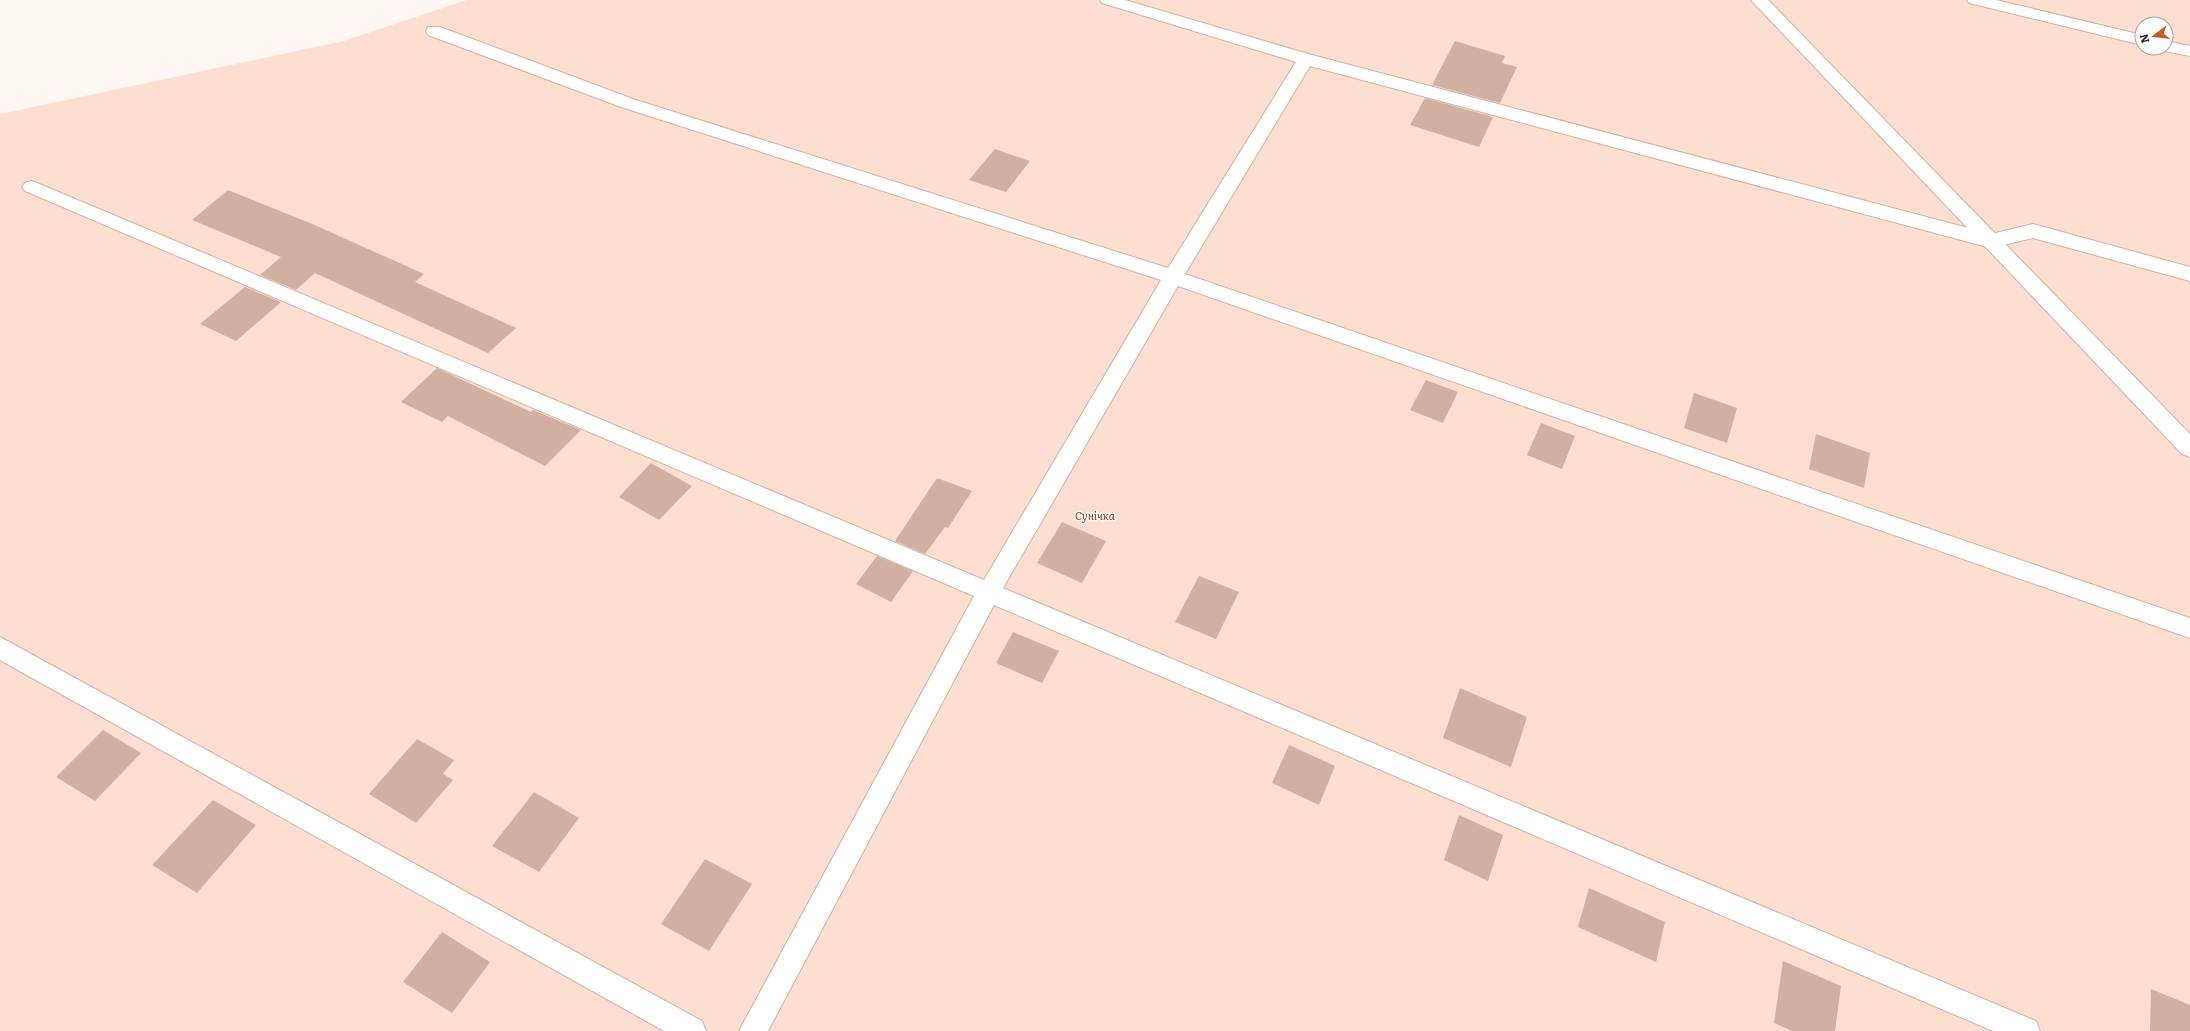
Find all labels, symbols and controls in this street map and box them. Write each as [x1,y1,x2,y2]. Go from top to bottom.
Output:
north arrow [2134,16,2174,56]
text: N [2134,32,2152,45]
park label: Сунічка [1075,507,1116,523]

